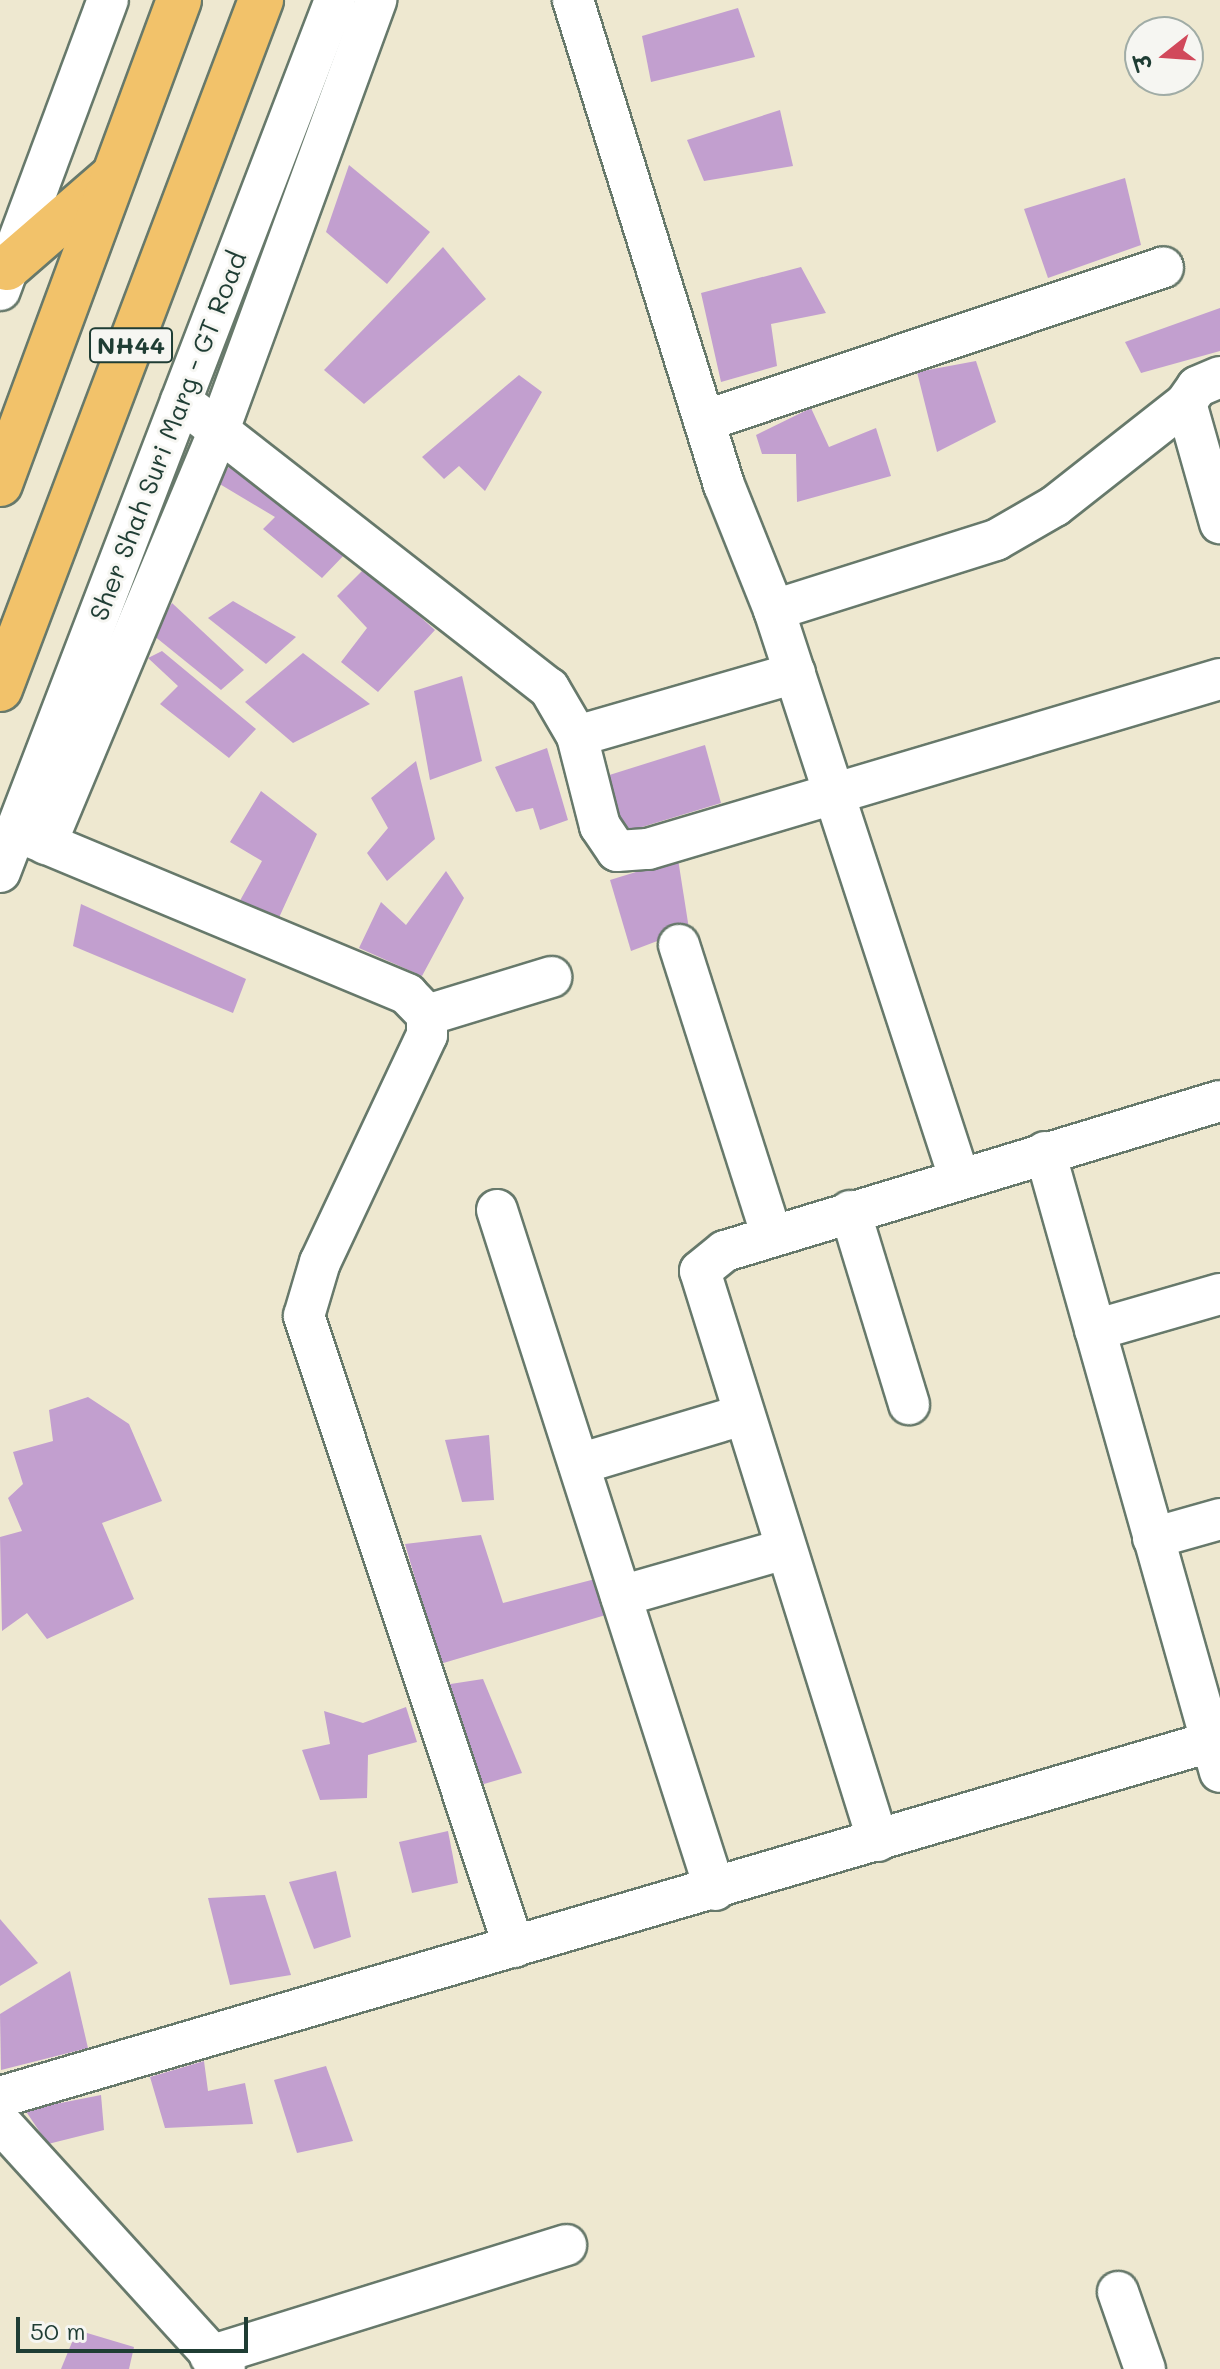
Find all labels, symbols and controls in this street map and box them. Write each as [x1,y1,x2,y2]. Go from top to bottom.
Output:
north arrow [1124,16,1204,96]
text: उ [1126,51,1158,74]
street label: Sher Shah Suri Marg - GT Road [83,247,253,625]
road number: NH44 [89,325,173,365]
scale bar [20,2301,252,2351]
text: 50 m [30,2315,86,2346]

